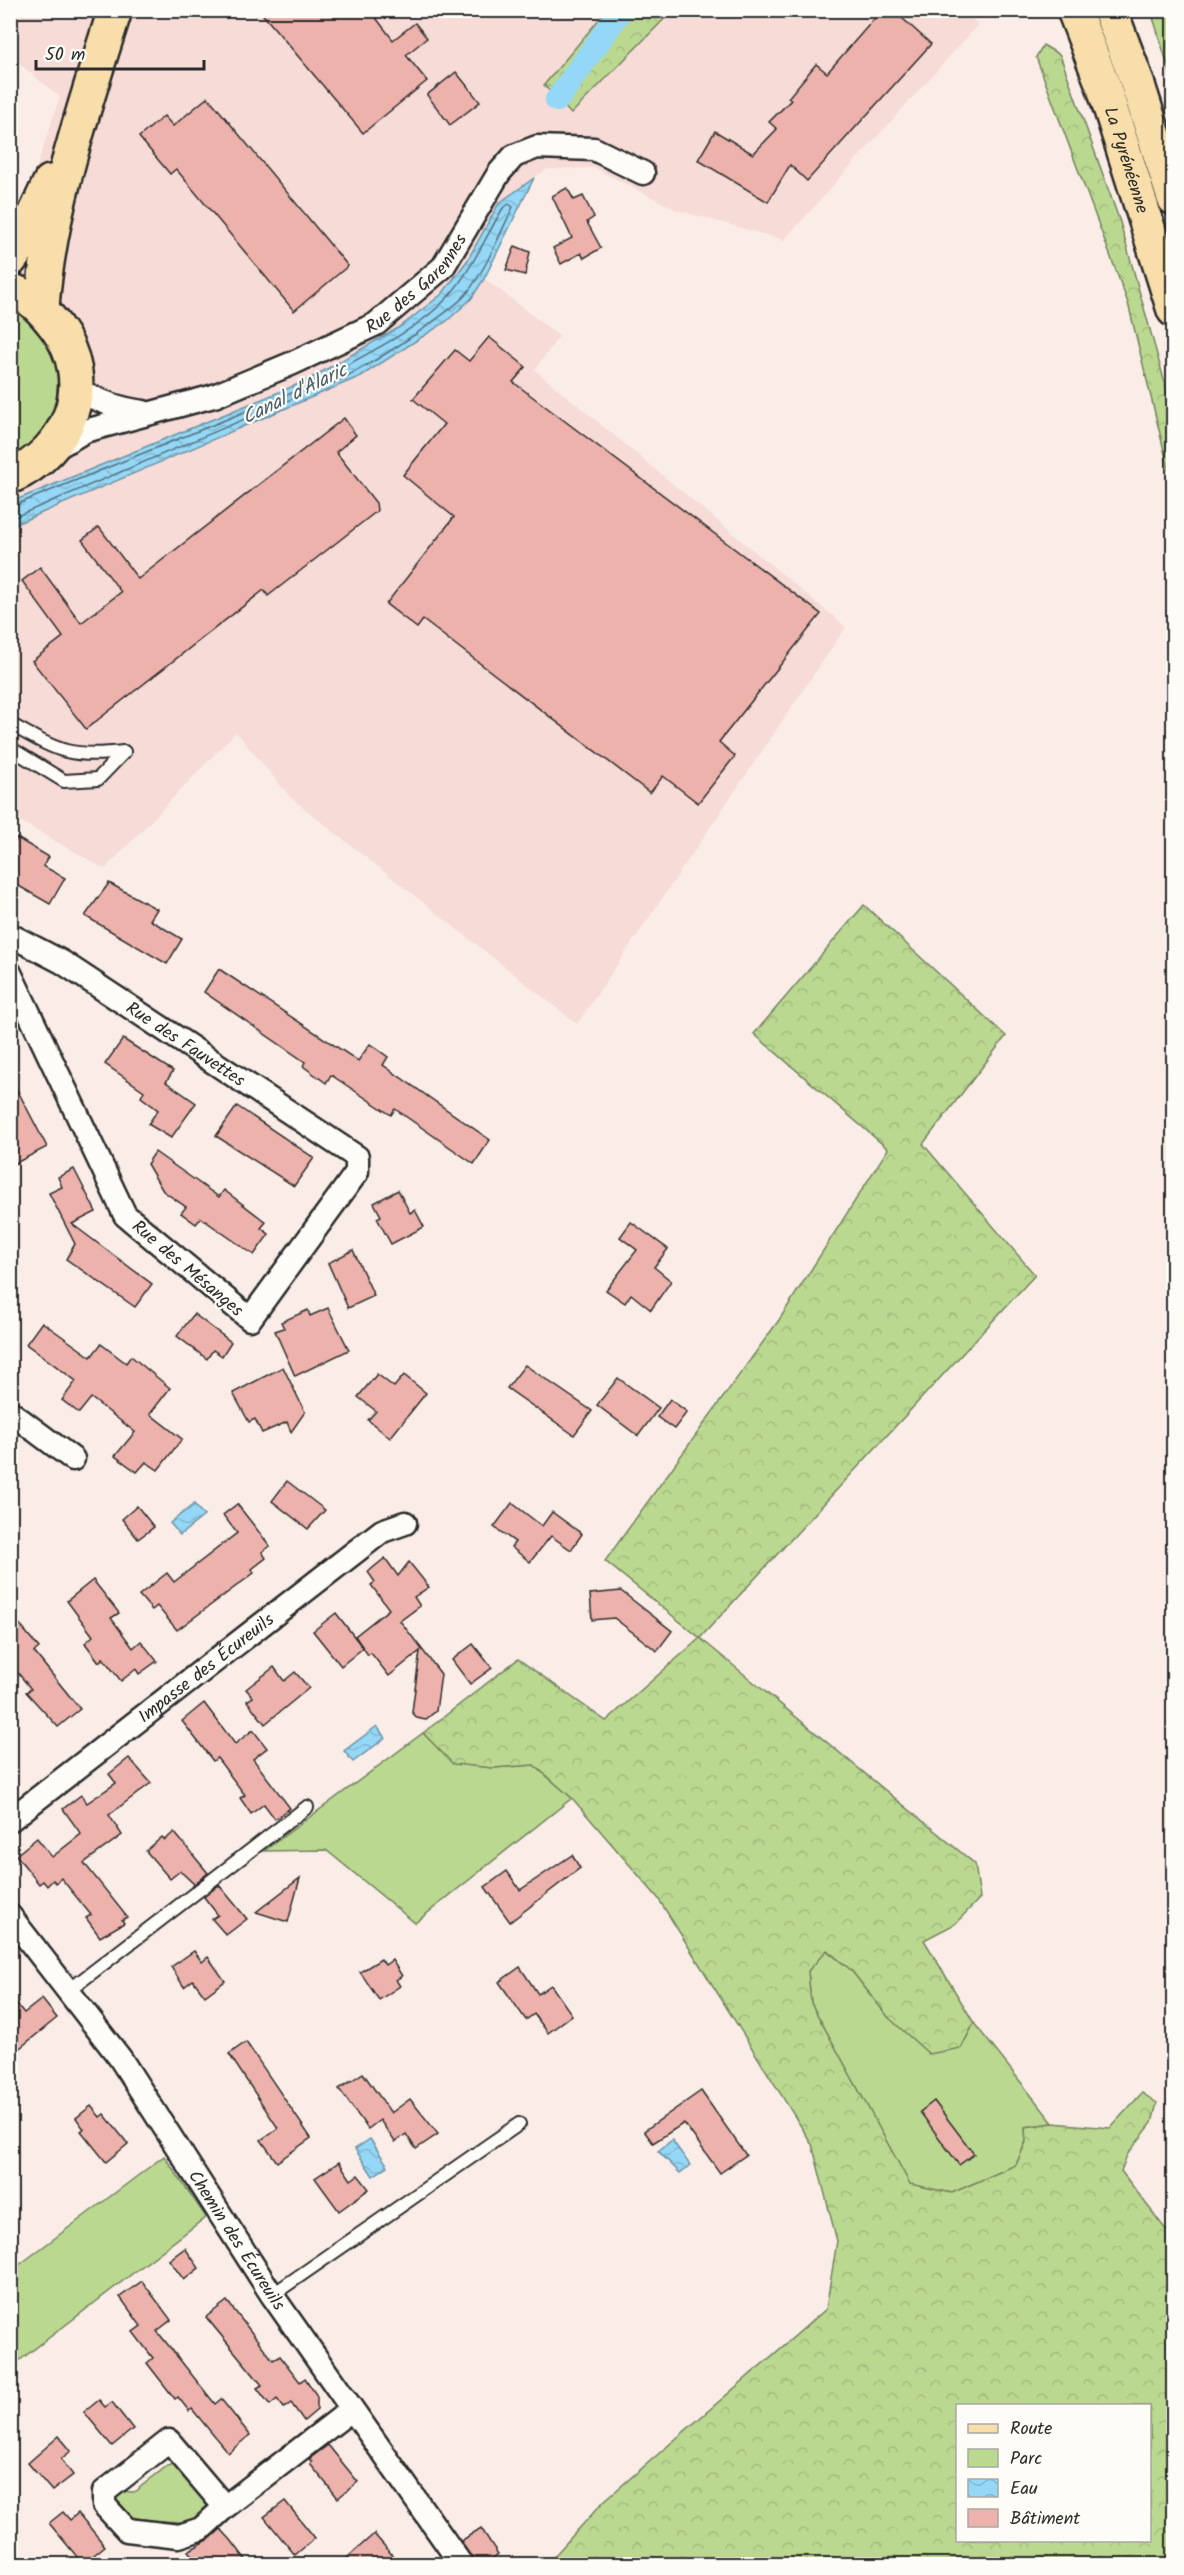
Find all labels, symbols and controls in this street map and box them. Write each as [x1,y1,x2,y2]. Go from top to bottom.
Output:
scale bar [36,33,204,71]
text: 50 m [45,41,85,70]
street label: La Pyrénéenne [1095,103,1156,217]
street label: Rue des Garennes [361,229,476,343]
water label: Canal d'Alaric [237,355,355,434]
street label: Rue des Fauvettes [119,995,251,1096]
street label: Rue des Mésanges [125,1214,250,1325]
street label: Impasse des Écureuils [132,1606,281,1731]
street label: Chemin des Écureuils [180,2165,292,2318]
legend [956,2404,1151,2542]
text: Route [1010,2415,1052,2444]
text: Parc [1010,2445,1042,2474]
text: Eau [1010,2475,1038,2504]
text: Bâtiment [1010,2505,1081,2534]

